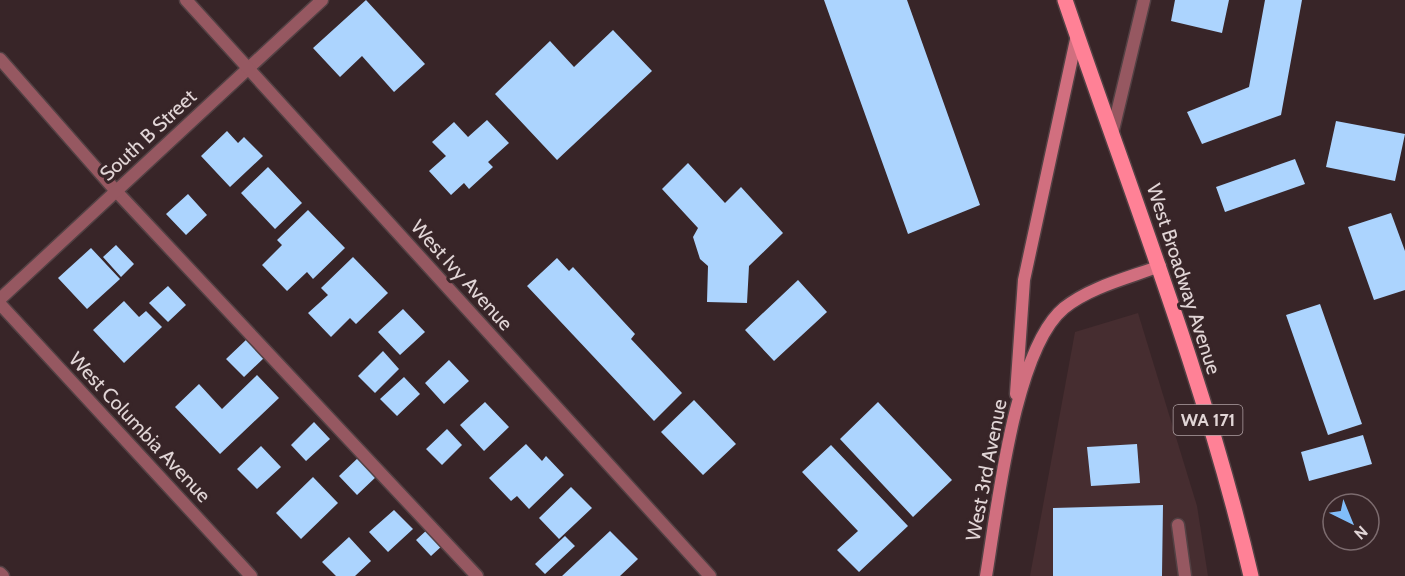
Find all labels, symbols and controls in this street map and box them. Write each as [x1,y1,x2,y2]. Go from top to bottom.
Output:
street label: South B Street [95,84,201,186]
street label: West Broadway Avenue [1142,181,1226,377]
street label: West Ivy Avenue [406,215,518,335]
street label: West Columbia Avenue [64,347,216,507]
street label: West 3rd Avenue [961,397,1011,543]
road number: WA 171 [1174,405,1242,435]
north arrow [1321,492,1381,552]
text: N [1350,522,1372,543]

